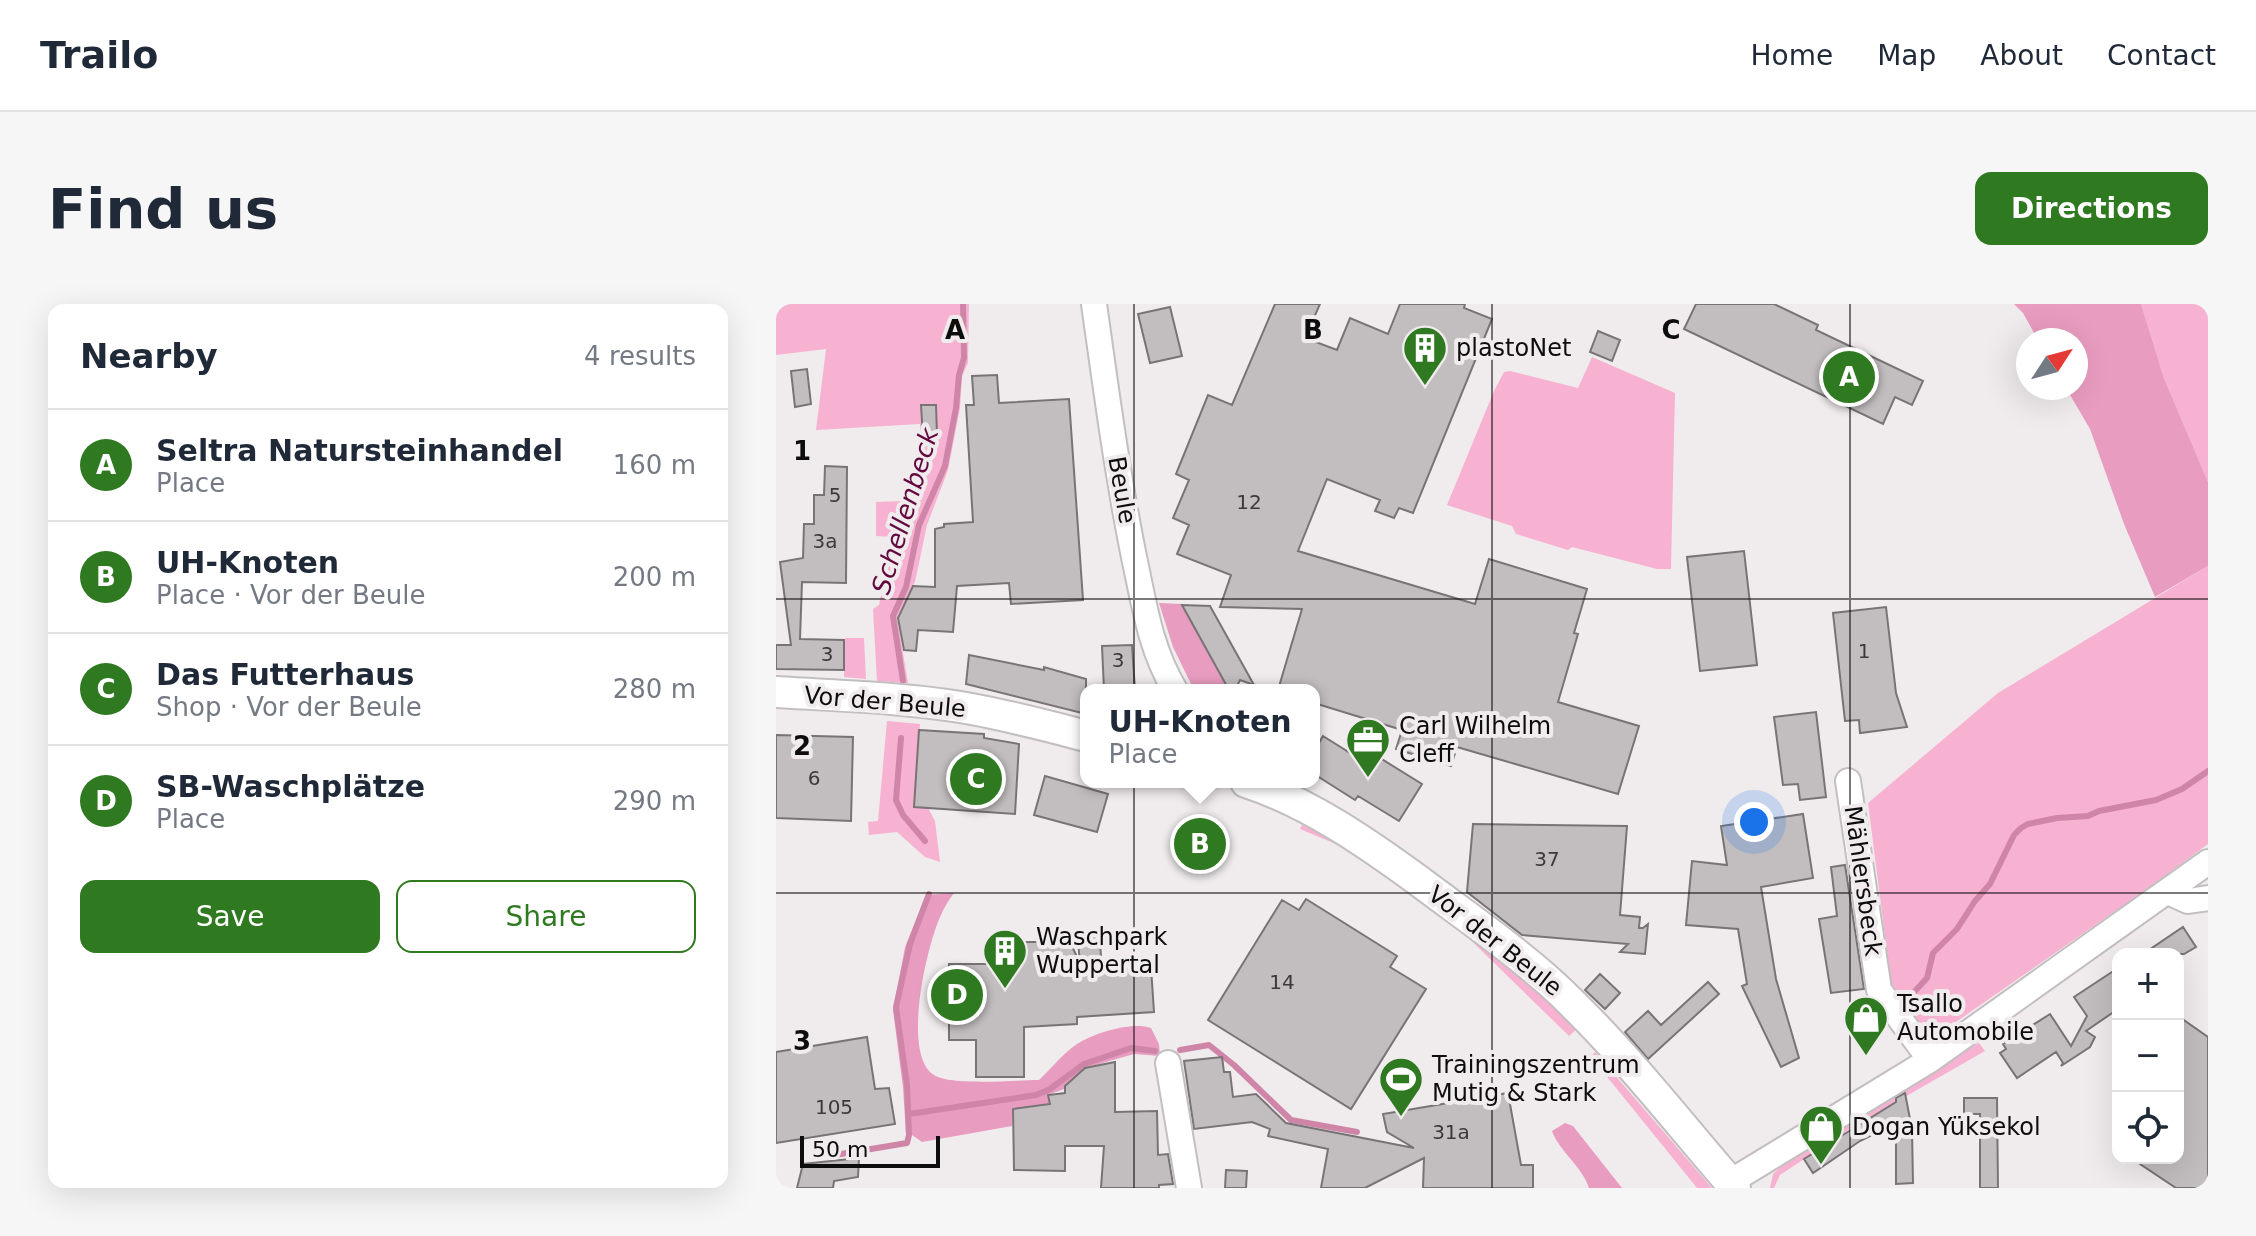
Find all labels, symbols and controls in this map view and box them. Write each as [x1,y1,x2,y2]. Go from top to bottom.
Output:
text: Trailo [40,33,158,77]
text: Home [1750,39,1833,72]
text: Map [1877,39,1936,72]
text: About [1980,39,2063,72]
text: Contact [2107,39,2216,72]
button: Directions [1975,172,2208,245]
text: Find us [48,176,278,241]
text: A [945,315,965,345]
text: B [1303,315,1323,345]
text: C [1661,315,1681,345]
building icon: plastoNet [1401,324,1449,387]
north arrow [2016,328,2088,400]
place label: plastoNet [1456,334,1571,362]
text: Nearby [80,336,218,376]
text: 4 results [584,341,696,371]
pin: A [1823,347,1875,407]
water label: Schellenbeck [866,423,945,598]
text: Seltra Natursteinhandel [156,433,563,468]
text: 1 [793,436,811,466]
text: A [96,450,116,480]
text: 160 m [613,450,696,480]
street label: Beule [1102,454,1142,526]
text: Place [156,468,225,498]
house number: 5 [829,483,841,507]
house number: 12 [1236,490,1262,514]
house number: 3a [813,529,837,553]
text: UH-Knoten [156,545,339,580]
text: B [96,562,116,592]
text: 200 m [613,562,696,592]
text: Place · Vor der Beule [156,580,426,610]
house number: 1 [1858,639,1870,663]
house number: 3 [821,642,833,666]
house number: 3 [1112,648,1124,672]
text: Das Futterhaus [156,657,414,692]
text: C [96,674,116,704]
text: 280 m [613,674,696,704]
street label: Vor der Beule [803,681,967,723]
popup [1080,684,1320,788]
text: Shop · Vor der Beule [156,692,422,722]
text: UH-Knoten [1108,704,1292,739]
place label: Carl Wilhelm Cleff [1399,712,1551,768]
office icon: Carl Wilhelm Cleff [1344,716,1392,779]
text: 2 [793,731,811,761]
text: Place [1108,739,1178,769]
pin: C [950,749,1002,809]
house number: 6 [808,766,820,790]
text: SB-Waschplätze [156,769,425,804]
text: D [95,786,117,816]
text: 290 m [613,786,696,816]
your location [1734,802,1774,842]
text: Place [156,804,225,834]
street label: Mählersbeck [1839,804,1887,958]
pin: B [1174,814,1226,874]
house number: 37 [1534,847,1560,871]
button: Save [80,880,380,953]
button: Share [396,880,696,953]
street label: Vor der Beule [1423,880,1567,1002]
place label: Waschpark Wuppertal [1036,923,1168,979]
building icon: Waschpark Wuppertal [981,927,1029,990]
map controls [2112,948,2184,1164]
button: + [2112,948,2184,1020]
pin: D [931,965,983,1025]
house number: 14 [1269,970,1295,994]
place label: Tsallo Automobile [1896,990,2034,1046]
shop icon: Tsallo Automobile [1842,994,1890,1057]
button: − [2112,1020,2184,1092]
text: 3 [793,1026,811,1056]
place label: Trainingszentrum Mutig & Stark [1431,1051,1640,1107]
sports icon: Trainingszentrum Mutig & Stark [1377,1055,1425,1118]
button: locate [2112,1092,2184,1164]
house number: 105 [815,1095,853,1119]
shop icon: Dogan Yüksekol [1797,1103,1845,1166]
place label: Dogan Yüksekol [1852,1113,2041,1141]
house number: 31a [1432,1120,1470,1144]
scale bar [800,1132,940,1168]
text: 50 m [812,1137,868,1162]

